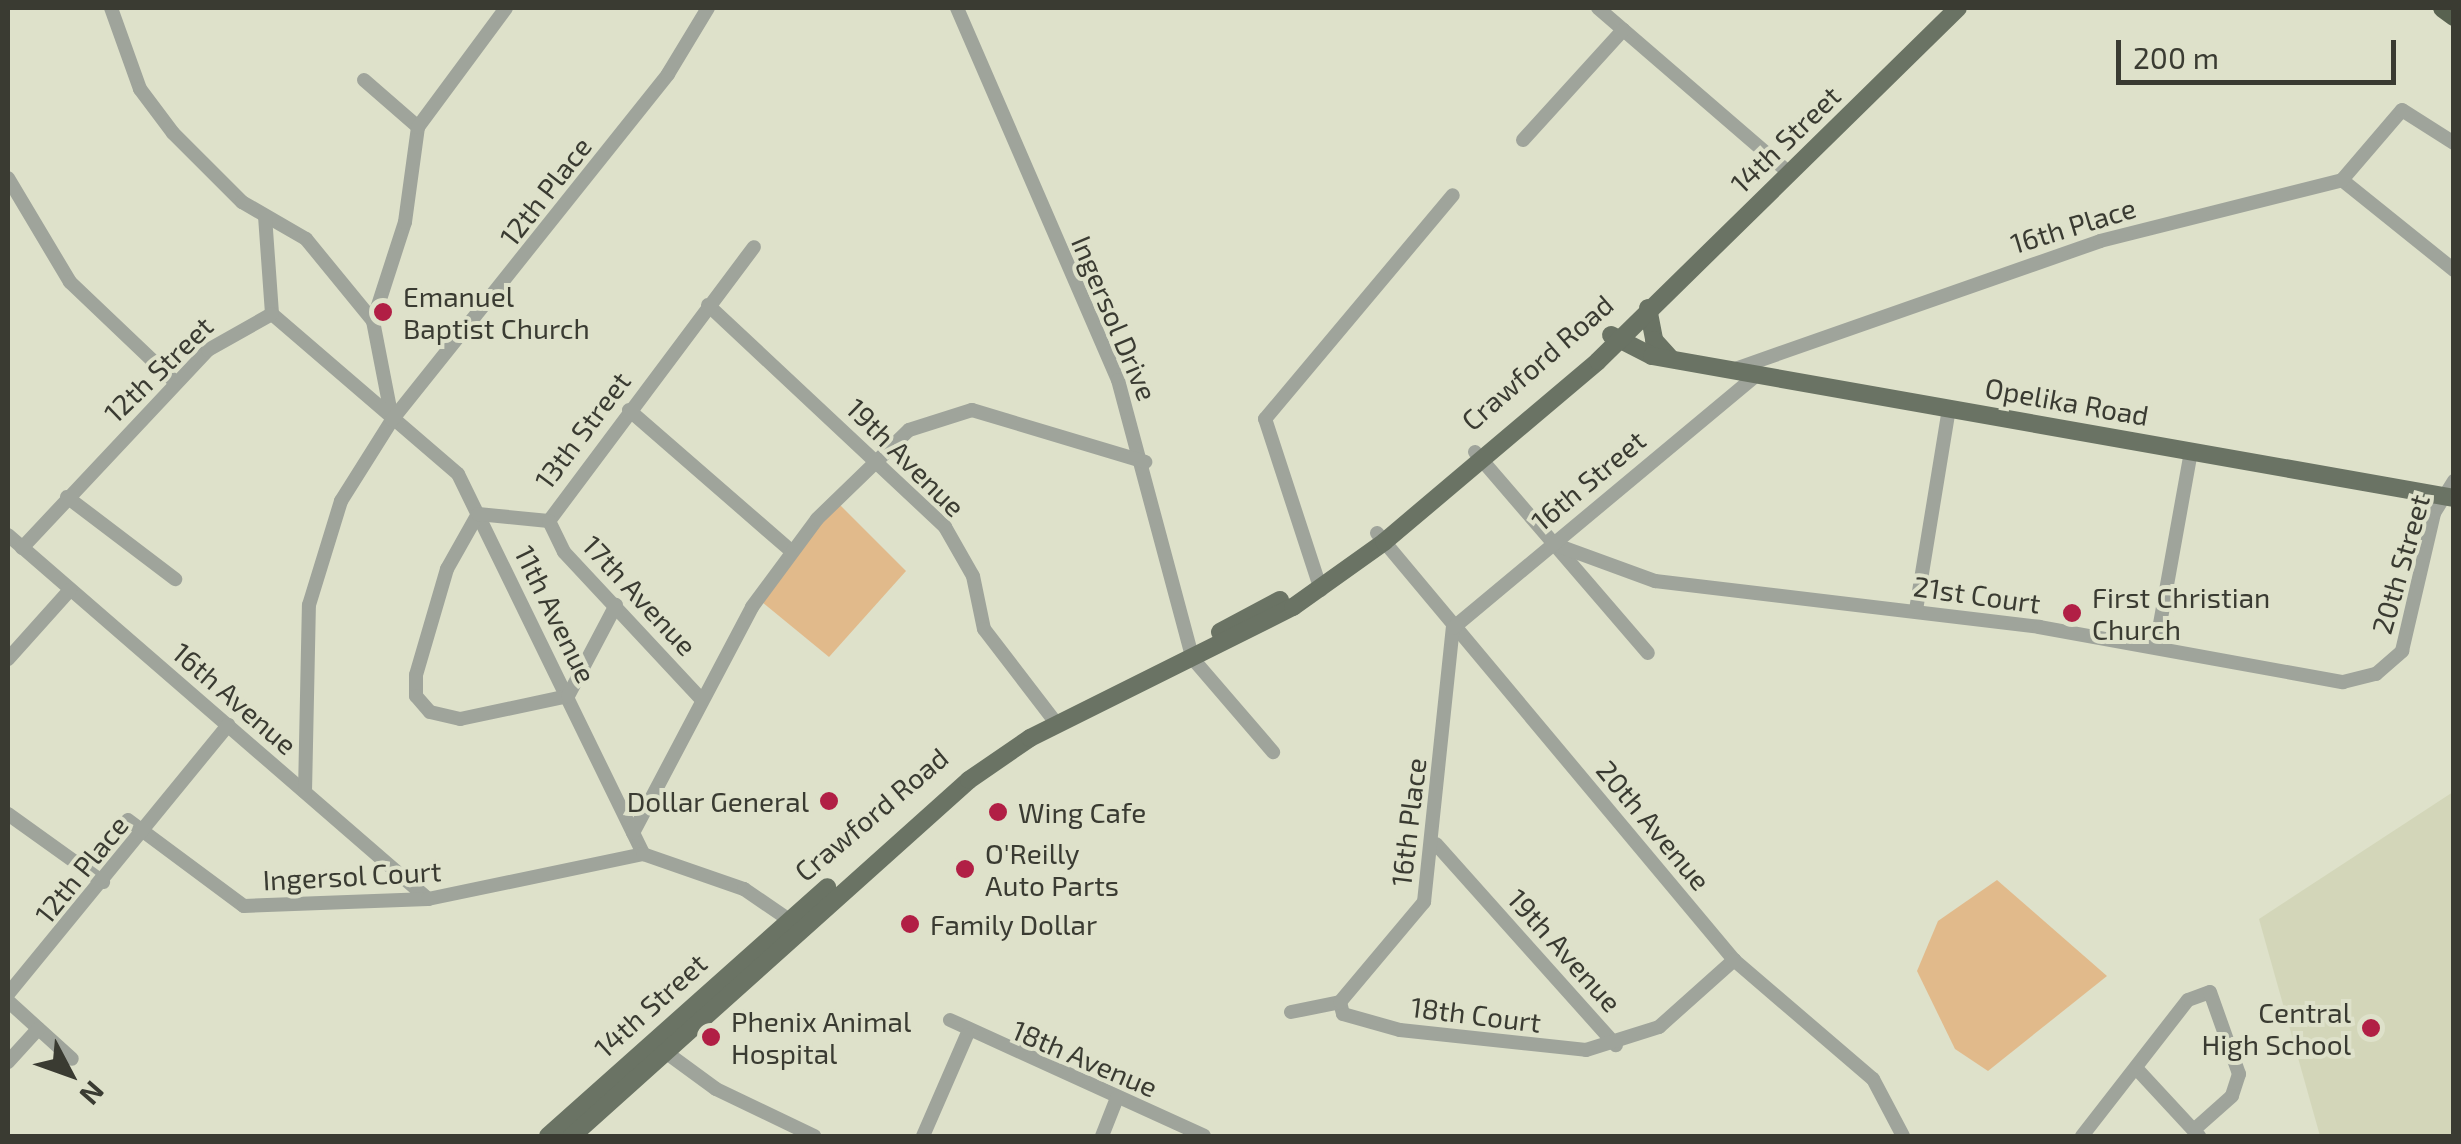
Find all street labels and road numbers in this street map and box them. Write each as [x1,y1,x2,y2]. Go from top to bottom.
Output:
street label: 14th Street [1723,79,1847,199]
street label: 12th Place [492,130,598,252]
street label: 16th Place [2006,190,2140,260]
street label: Ingersol Drive [1065,230,1165,406]
street label: Crawford Road [1454,287,1620,437]
street label: 12th Street [97,309,219,429]
street label: 13th Street [527,365,637,495]
street label: Opelika Road [1983,370,2151,432]
street label: 19th Avenue [840,391,972,523]
street label: 16th Street [1524,423,1652,537]
street label: 20th Street [2364,490,2436,638]
street label: 17th Avenue [576,528,704,662]
street label: 11th Avenue [508,540,604,688]
street label: 21st Court [1911,568,2043,620]
street label: 16th Avenue [166,635,304,761]
street label: Crawford Road [788,740,954,888]
street label: 20th Avenue [1590,753,1718,897]
street label: 16th Place [1383,756,1433,888]
street label: 12th Place [27,808,135,930]
street label: Ingersol Court [261,854,443,896]
street label: 19th Avenue [1501,881,1629,1019]
street label: 14th Street [587,946,713,1064]
street label: 18th Court [1409,989,1543,1039]
street label: 18th Avenue [1007,1012,1163,1104]

